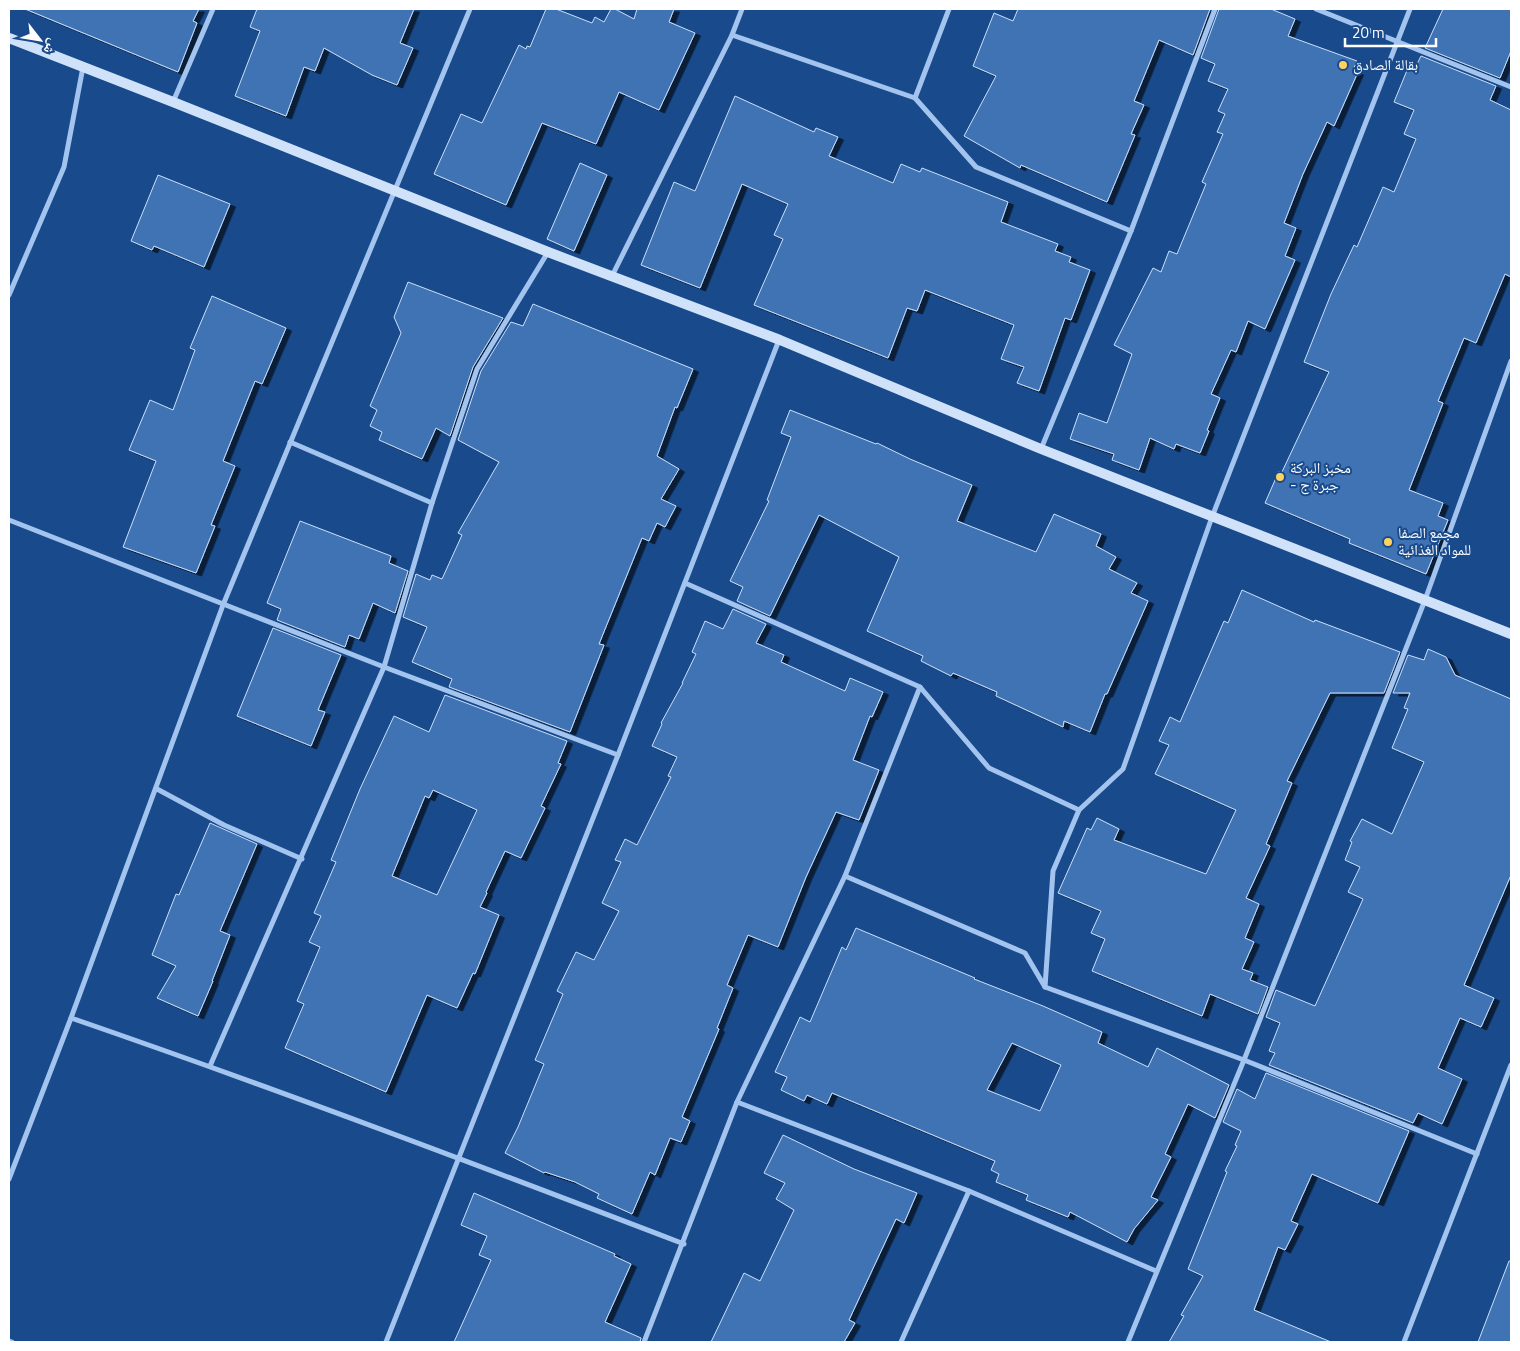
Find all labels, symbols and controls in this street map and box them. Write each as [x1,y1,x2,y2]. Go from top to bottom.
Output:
north arrow [15,15,65,65]
scale bar [1345,15,1436,47]
text: 20 m [1352,21,1385,44]
text: ش [39,35,64,59]
place label: بقالة الصادق [1353,53,1418,76]
marker: بقالة الصادق [1337,59,1349,71]
place label: مخبز البركة - جبرة ج [1290,456,1351,496]
marker: مخبز البركة - جبرة ج [1274,471,1286,483]
place label: مجمع الصفا للمواد الغذائية [1398,521,1471,561]
marker: مجمع الصفا للمواد الغذائية [1382,536,1394,548]

